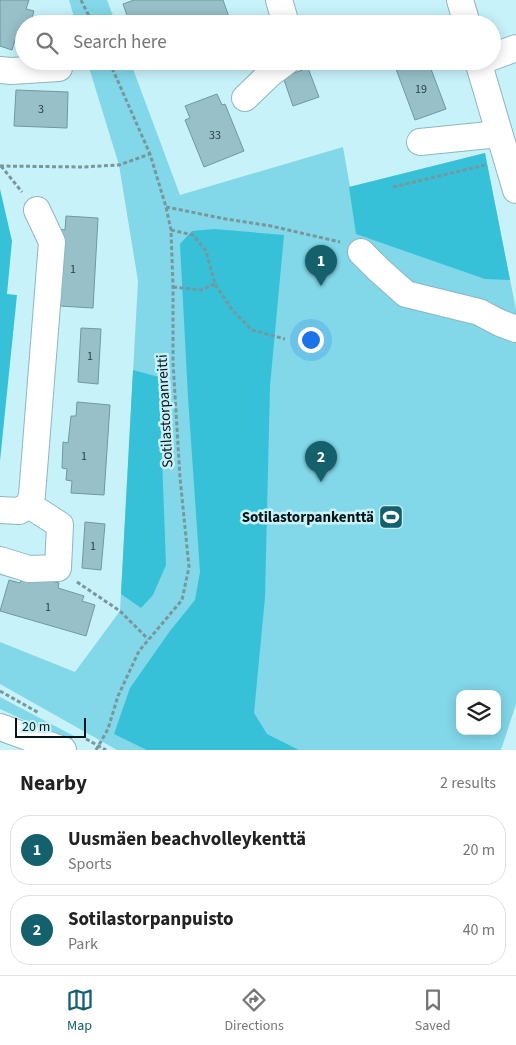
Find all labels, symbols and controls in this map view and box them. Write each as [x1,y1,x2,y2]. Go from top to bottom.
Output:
search box [15,15,501,70]
icon: search [33,29,61,57]
text: Search here [73,29,167,56]
house number: 19 [415,81,427,98]
house number: 3 [38,101,44,118]
house number: 33 [209,127,221,144]
pin: 1 [305,245,337,286]
house number: 1 [70,261,76,278]
your location [298,327,324,353]
house number: 1 [87,348,93,365]
street label: Sotilastorpanreitti [152,354,178,468]
pin: 2 [305,441,337,482]
house number: 1 [81,448,87,465]
sports icon: Sotilastorpankenttä [378,504,404,530]
place label: Sotilastorpankenttä [242,507,374,528]
house number: 1 [90,538,96,555]
house number: 1 [45,599,51,616]
map controls [456,690,501,735]
button: layers [456,690,501,735]
scale bar [15,715,86,738]
text: 20 m [22,717,50,737]
text: Nearby [20,768,87,798]
text: 2 results [440,772,496,794]
text: Uusmäen beachvolleykenttä [68,826,306,853]
text: 1 [33,839,41,861]
text: 20 m [463,839,495,861]
text: Sports [68,853,112,875]
text: Sotilastorpanpuisto [68,906,234,933]
text: 2 [33,919,41,941]
text: 40 m [463,919,495,941]
text: Park [68,933,98,955]
tab: Map [66,986,94,1036]
tab: Directions [225,986,284,1036]
tab: Saved [415,986,450,1036]

